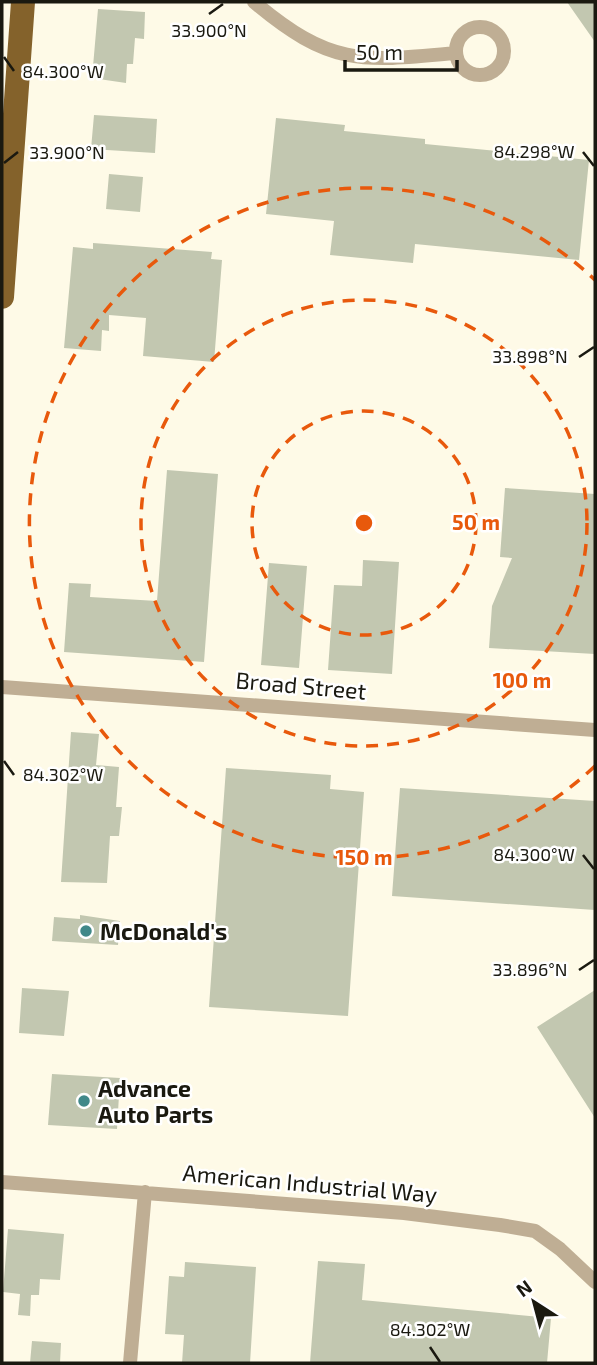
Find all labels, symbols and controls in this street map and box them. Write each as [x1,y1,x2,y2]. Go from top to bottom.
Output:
text: 33.900°N [171,19,247,41]
scale bar [345,28,457,72]
text: 50 m [356,39,403,64]
text: 84.300°W [22,60,104,82]
text: 84.298°W [493,140,575,162]
text: 33.900°N [29,141,105,163]
text: 33.898°N [492,345,568,367]
text: 50 m [452,509,500,534]
centre of rings [352,511,376,535]
street label: Broad Street [234,665,368,705]
text: 100 m [493,667,551,692]
text: 84.302°W [23,763,103,785]
text: 84.300°W [493,843,575,865]
text: 150 m [336,844,392,869]
place label: McDonald's [100,917,227,945]
marker: McDonald's [78,923,94,939]
text: 33.896°N [493,958,567,980]
place label: Advance Auto Parts [98,1074,213,1128]
marker: Advance Auto Parts [76,1093,92,1109]
street label: American Industrial Way [182,1158,438,1208]
north arrow [499,1267,569,1337]
text: N [511,1275,536,1301]
text: 84.302°W [390,1318,470,1340]

